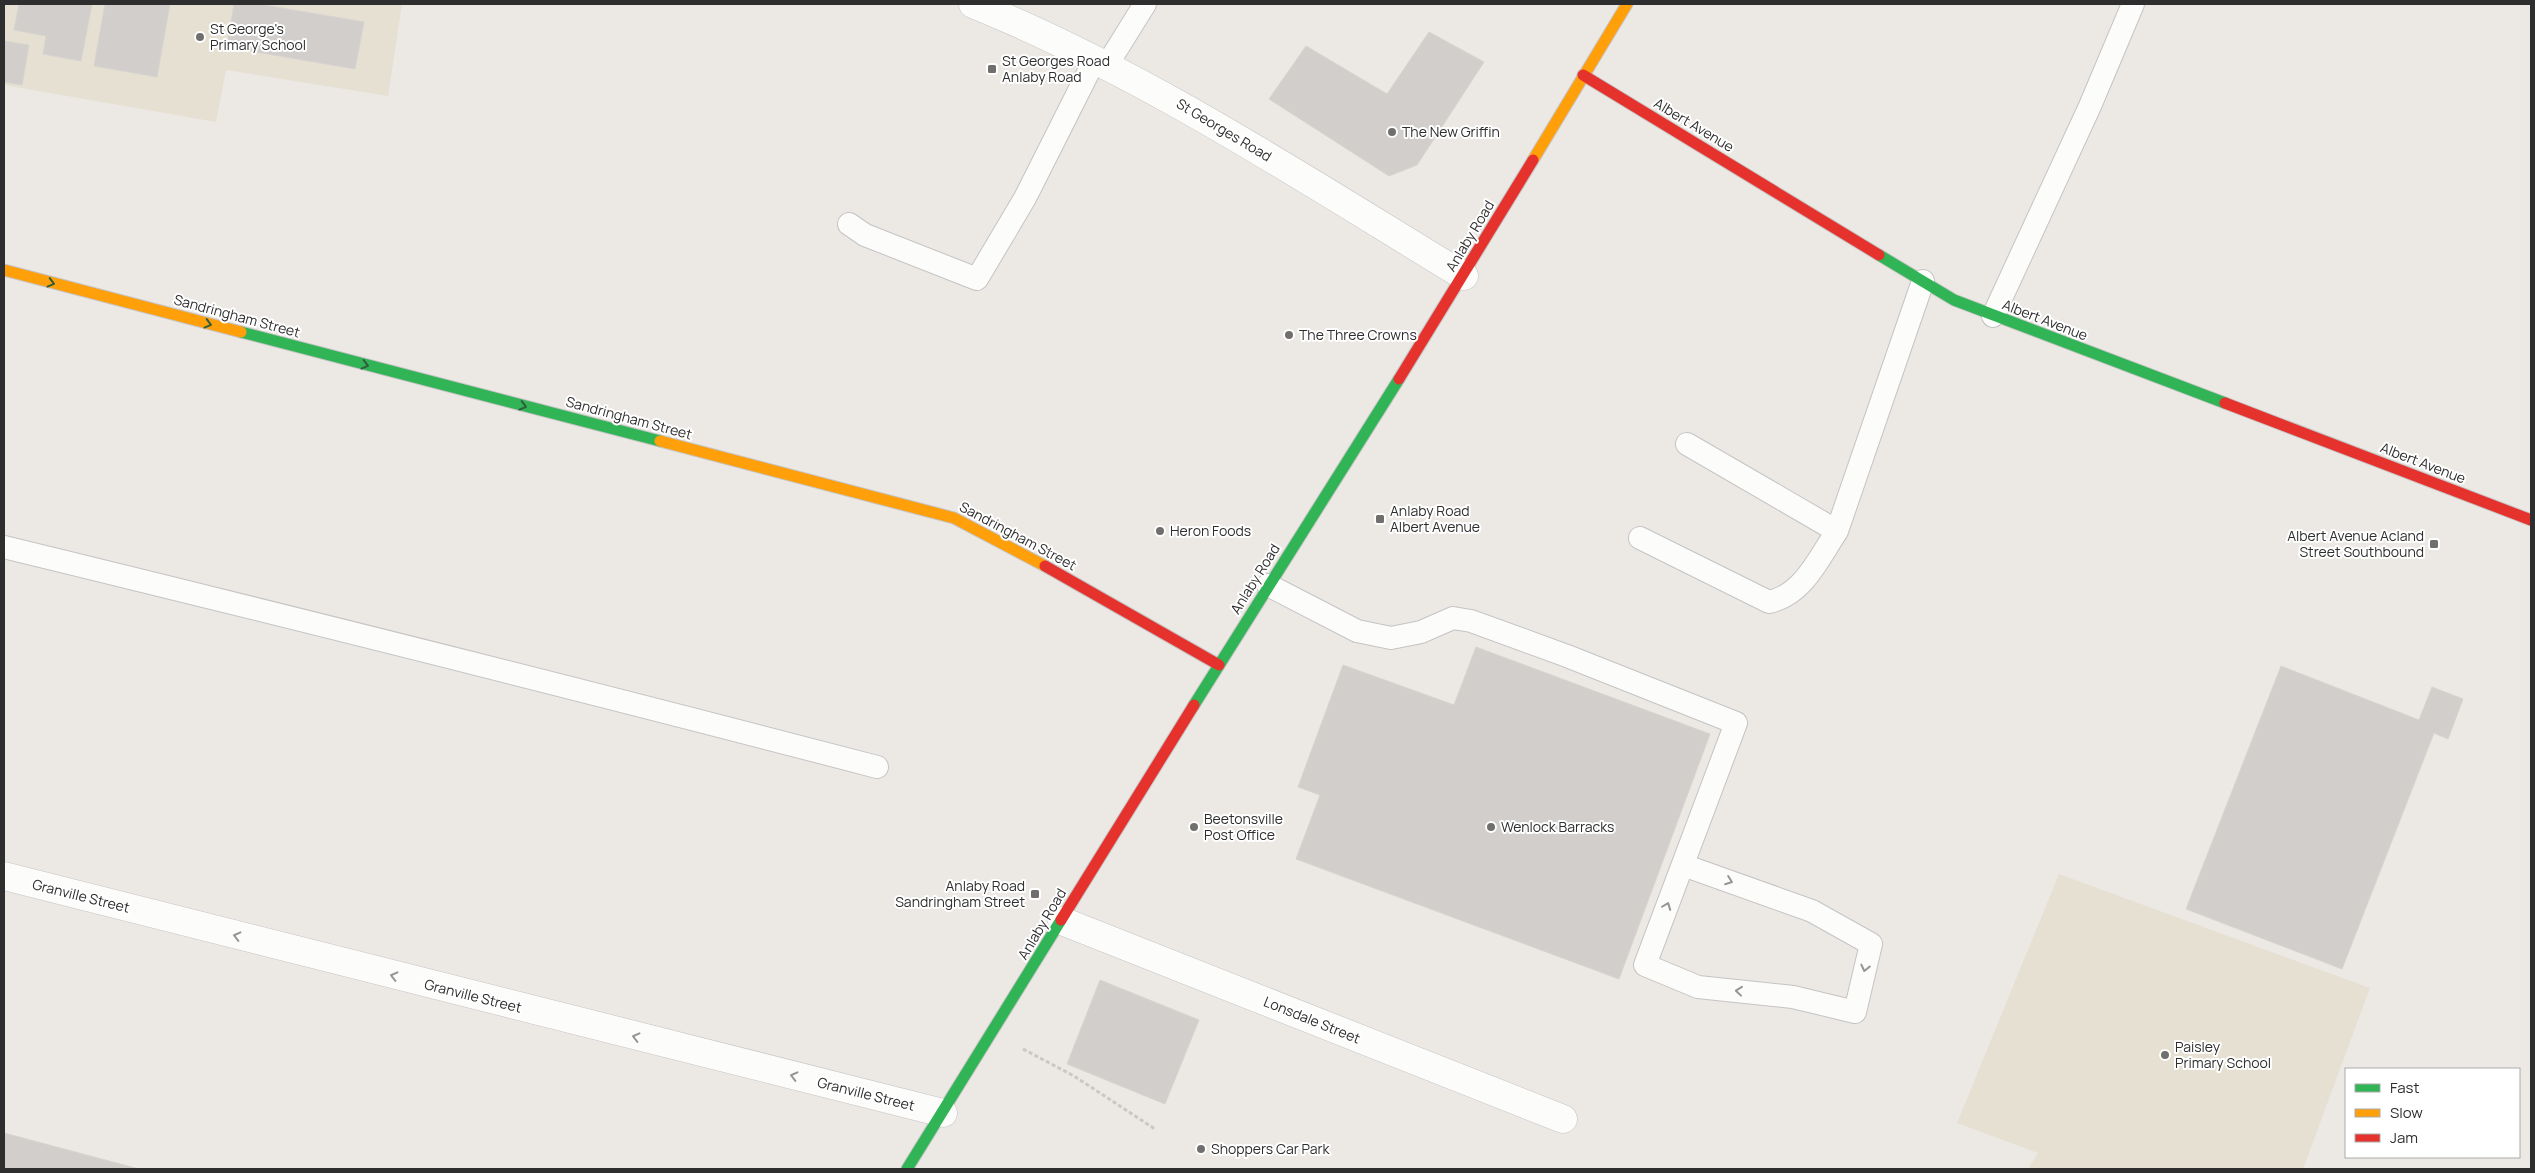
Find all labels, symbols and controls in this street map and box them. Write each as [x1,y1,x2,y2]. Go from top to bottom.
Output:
place label: St George's Primary School [210,19,306,54]
marker: St George's Primary School [194,31,206,43]
place label: St Georges Road Anlaby Road [1002,51,1110,86]
marker: St Georges Road Anlaby Road [986,63,998,75]
street label: Albert Avenue [1651,93,1738,156]
street label: St Georges Road [1173,94,1275,166]
place label: The New Griffin [1402,122,1500,141]
marker: The New Griffin [1386,126,1398,138]
street label: Anlaby Road [1441,197,1498,275]
one-way arrow [46,277,55,288]
street label: Sandringham Street [172,290,303,342]
street label: Albert Avenue [2000,295,2091,345]
one-way arrow [204,318,212,328]
place label: The Three Crowns [1299,325,1417,344]
marker: The Three Crowns [1283,329,1295,341]
one-way arrow [361,359,369,369]
street label: Sandringham Street [564,392,695,444]
one-way arrow [518,400,526,410]
street label: Albert Avenue [2378,438,2469,488]
street label: Sandringham Street [956,497,1080,575]
place label: Anlaby Road Albert Avenue [1390,501,1480,536]
marker: Anlaby Road Albert Avenue [1374,513,1386,525]
place label: Heron Foods [1170,521,1251,540]
marker: Heron Foods [1154,525,1166,537]
place label: Albert Avenue Acland Street Southbound [2287,526,2424,561]
marker: Albert Avenue Acland Street Southbound [2428,538,2440,550]
street label: Anlaby Road [1225,540,1284,617]
place label: Beetonsville Post Office [1204,809,1283,844]
place label: Wenlock Barracks [1501,817,1614,836]
marker: Beetonsville Post Office [1188,821,1200,833]
marker: Wenlock Barracks [1485,821,1497,833]
street label: Granville Street [30,874,132,917]
place label: Anlaby Road Sandringham Street [895,876,1025,911]
one-way arrow [1724,876,1733,886]
street label: Anlaby Road [1013,885,1070,963]
marker: Anlaby Road Sandringham Street [1029,888,1041,900]
one-way arrow [1661,902,1671,910]
one-way arrow [232,931,241,942]
one-way arrow [1860,963,1871,972]
one-way arrow [389,971,398,982]
street label: Granville Street [422,974,524,1017]
one-way arrow [1735,986,1743,997]
street label: Lonsdale Street [1261,992,1364,1048]
one-way arrow [632,1032,641,1043]
place label: Paisley Primary School [2175,1037,2271,1072]
marker: Paisley Primary School [2159,1049,2171,1061]
legend [2345,1068,2520,1158]
one-way arrow [790,1071,799,1082]
street label: Granville Street [815,1072,917,1115]
text: Fast [2390,1077,2419,1098]
text: Slow [2390,1102,2423,1123]
text: Jam [2390,1127,2418,1148]
place label: Shoppers Car Park [1211,1139,1330,1158]
marker: Shoppers Car Park [1195,1143,1207,1155]

